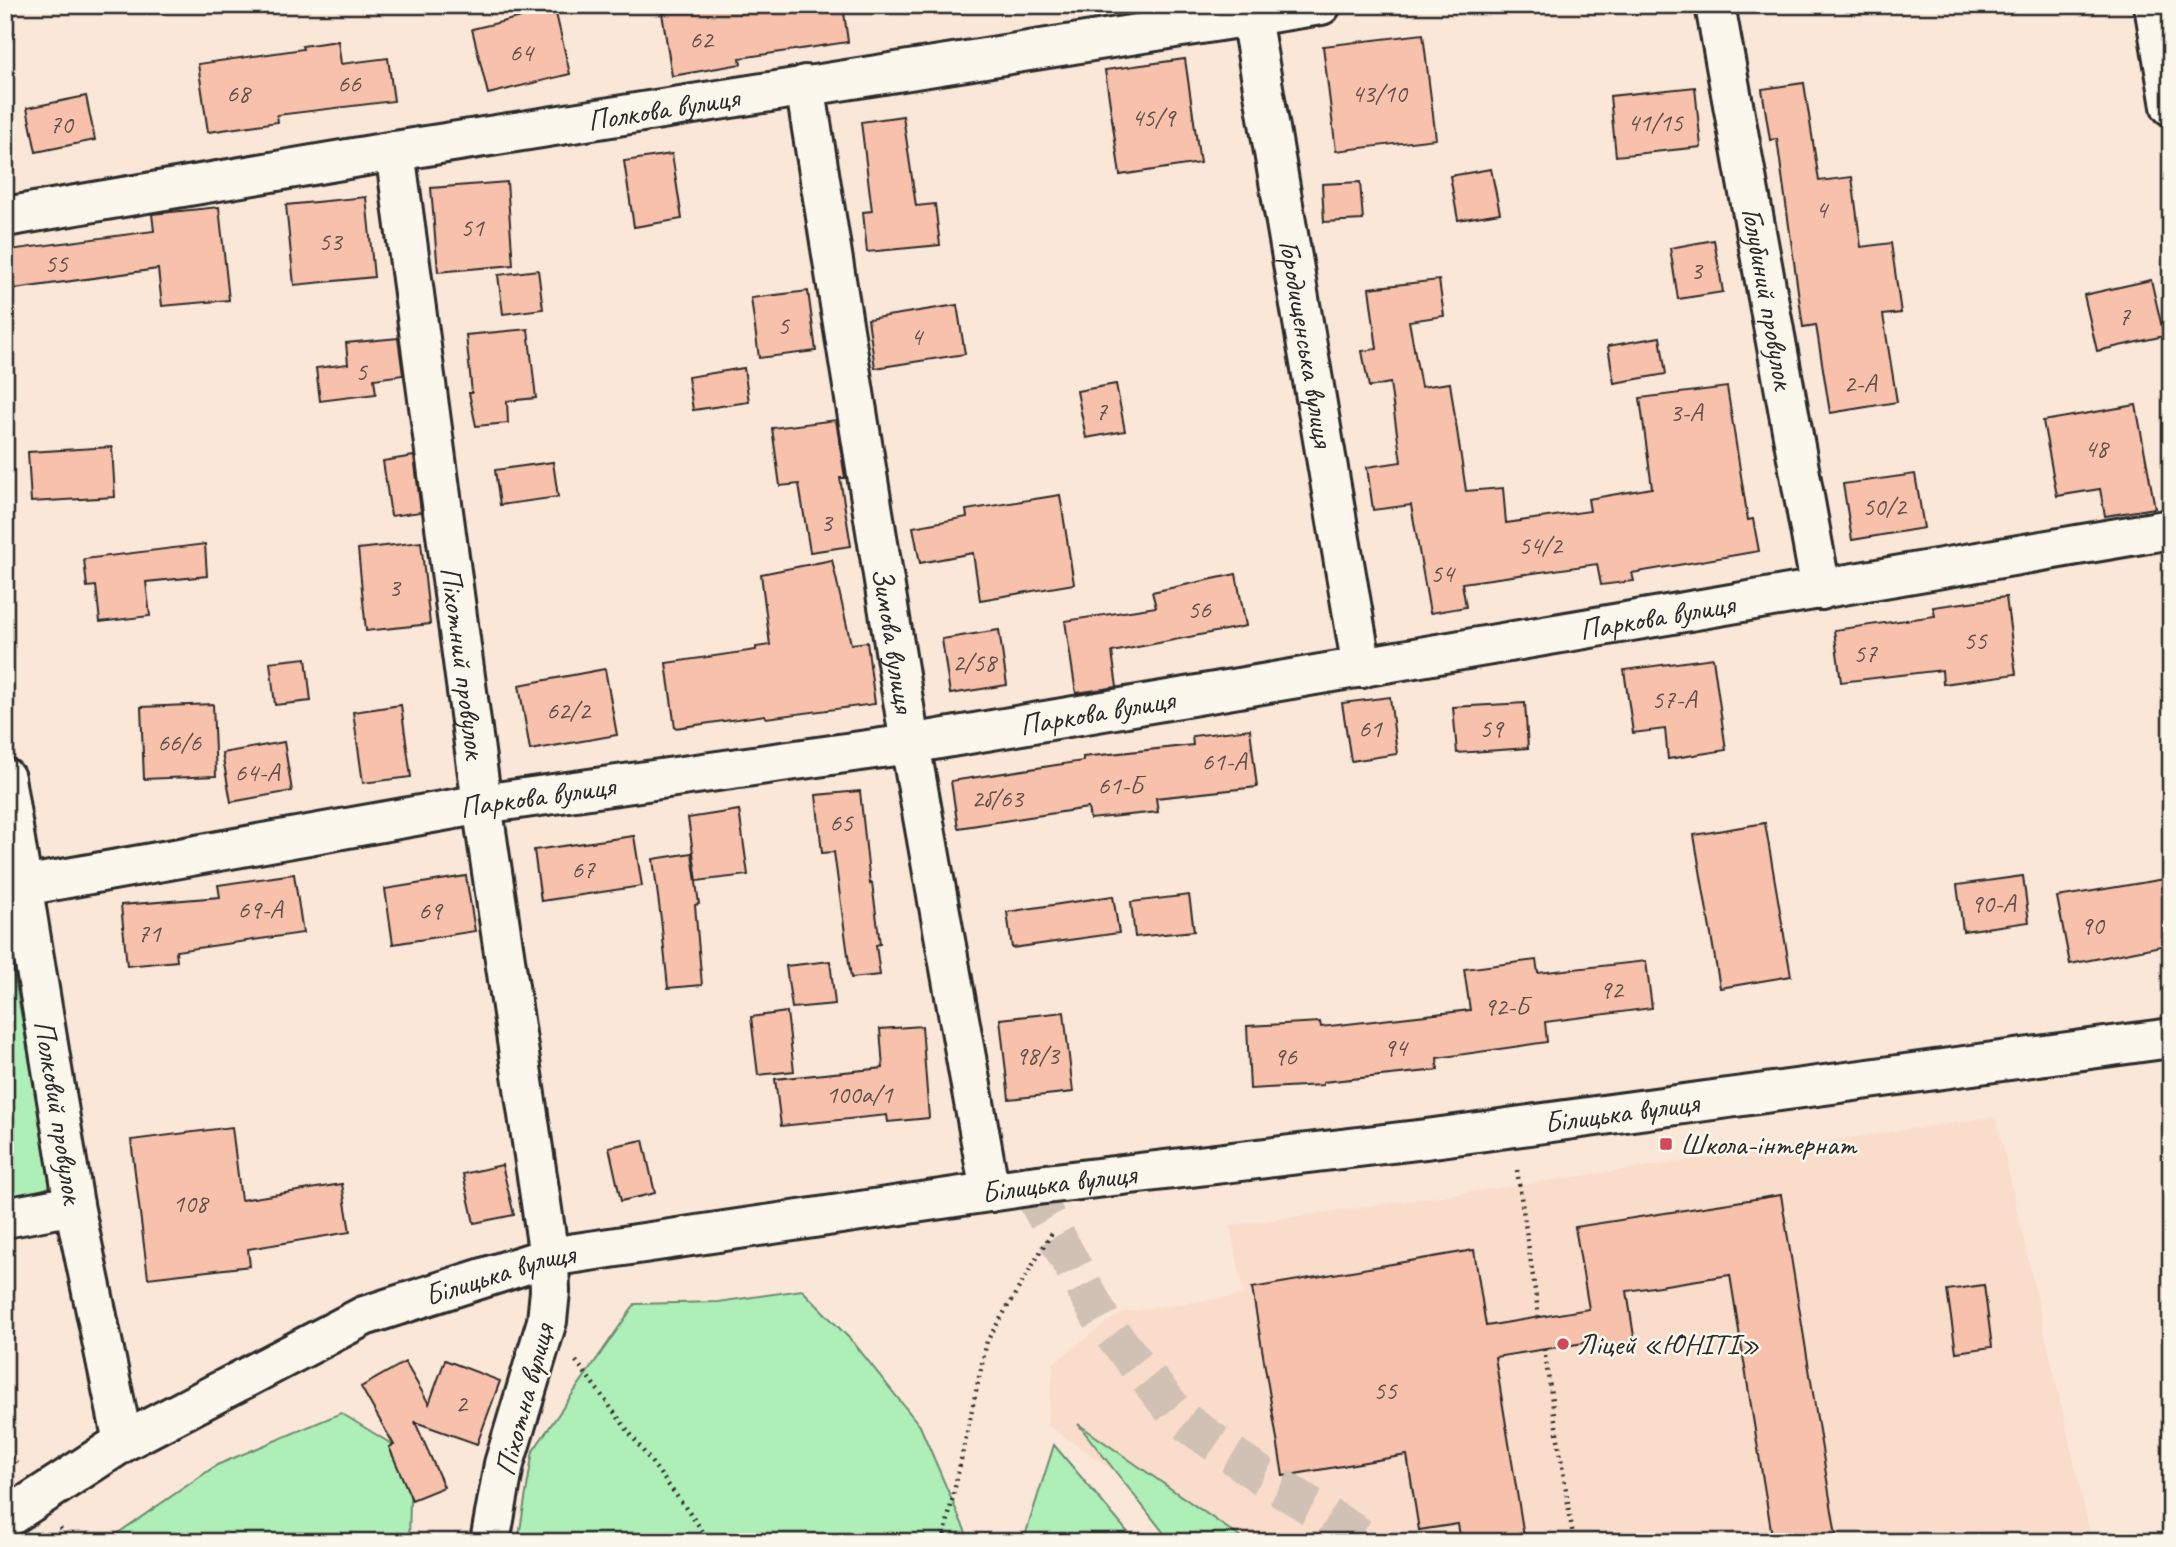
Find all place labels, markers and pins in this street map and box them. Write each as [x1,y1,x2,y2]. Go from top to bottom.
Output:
place label: Школа-інтернат [1680,1125,1858,1163]
marker: Школа-інтернат [1658,1136,1674,1152]
place label: Ліцей «ЮНІТІ» [1577,1325,1760,1363]
marker: Ліцей «ЮНІТІ» [1555,1336,1571,1352]

